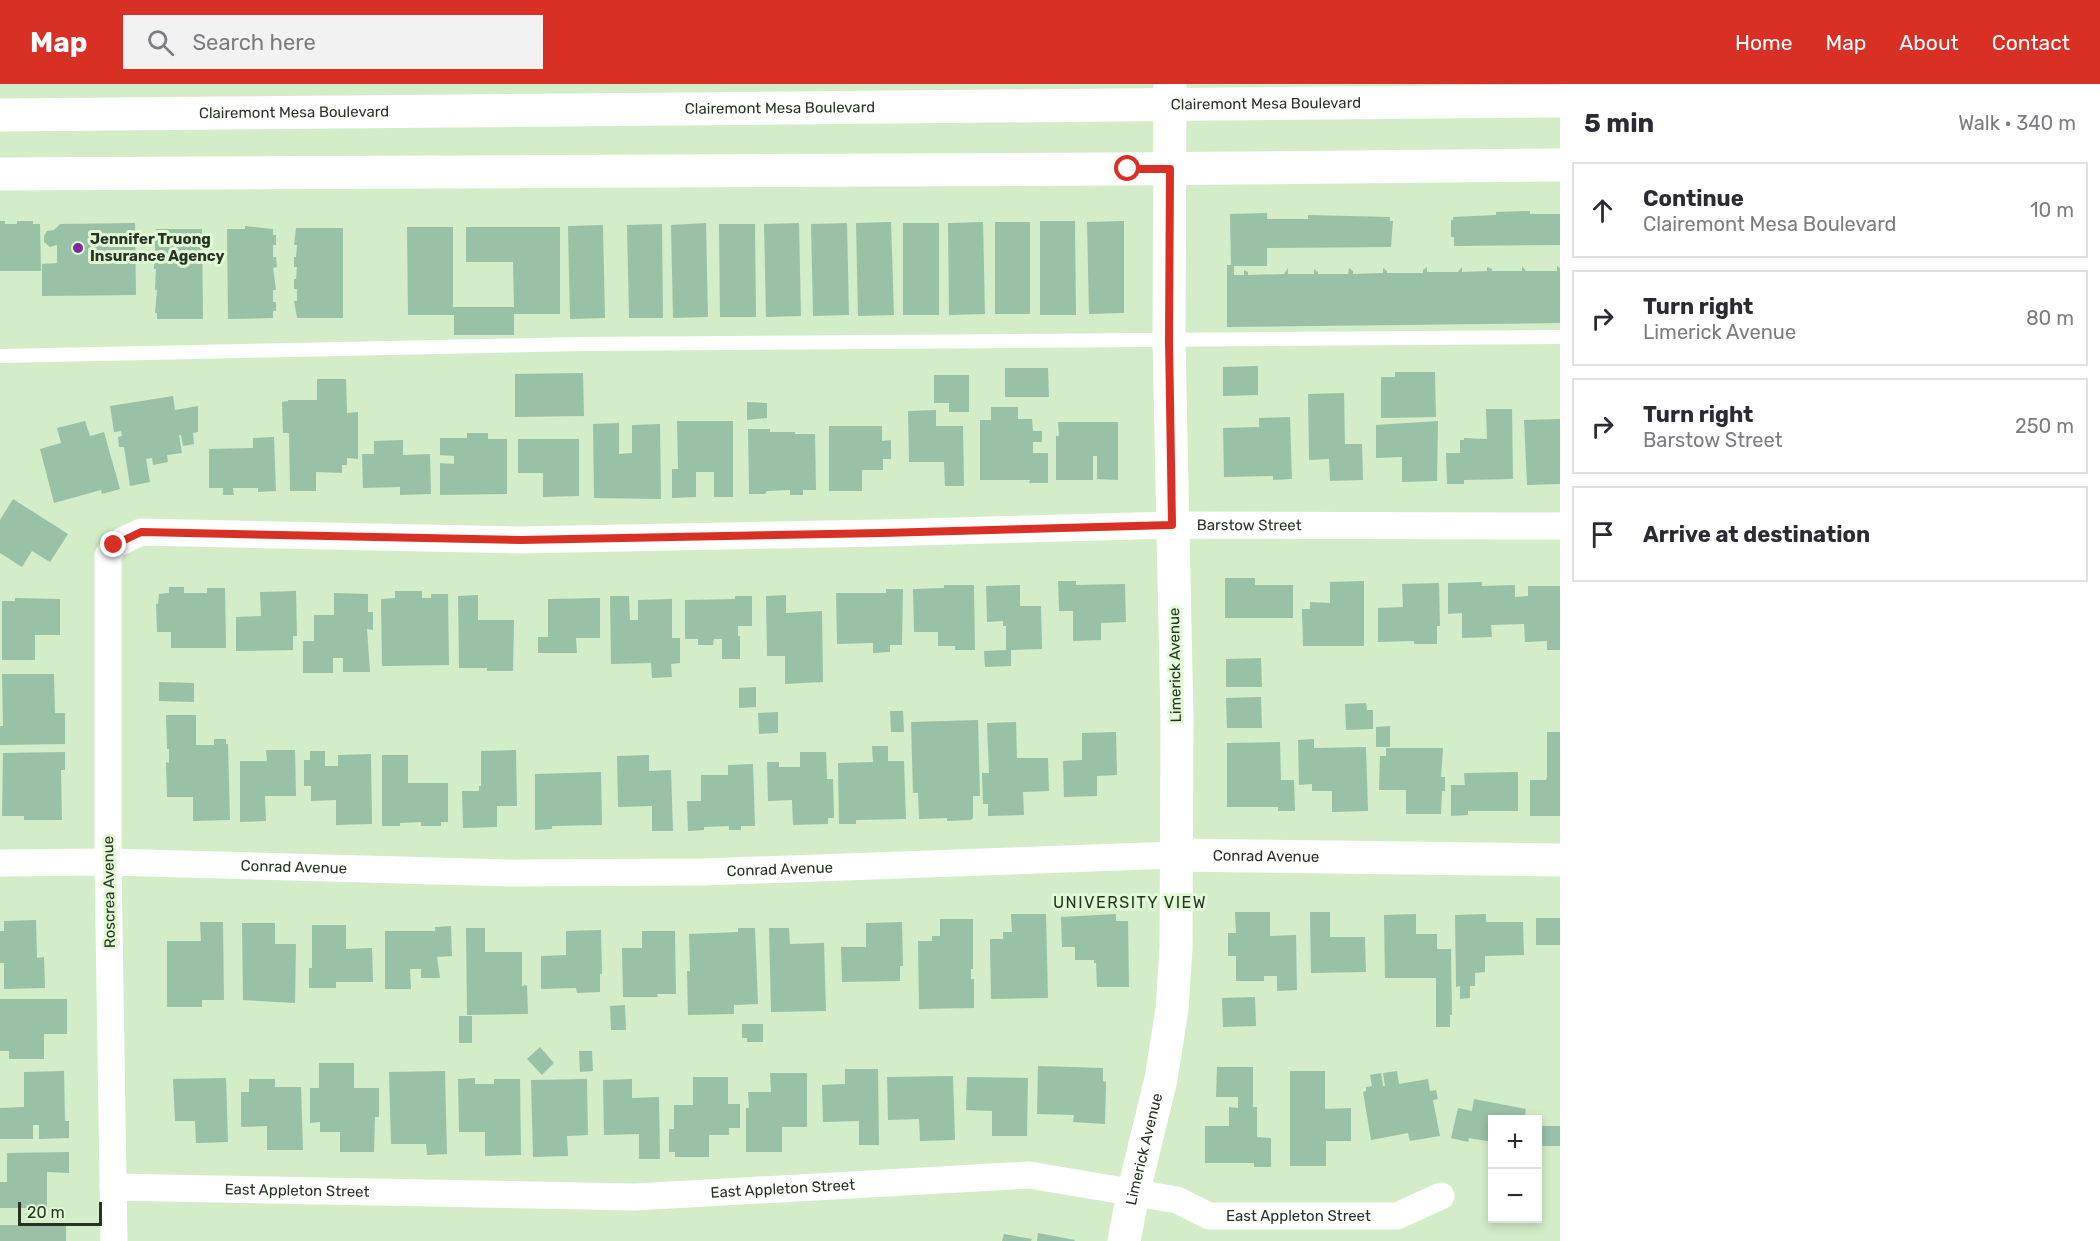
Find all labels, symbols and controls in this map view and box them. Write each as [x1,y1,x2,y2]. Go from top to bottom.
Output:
search box [123,15,543,69]
text: Map [30,26,87,59]
icon: search [144,26,177,59]
text: Search here [192,29,316,56]
text: Home [1735,30,1792,55]
text: Map [1825,30,1866,55]
text: About [1899,30,1959,55]
text: Contact [1992,30,2070,55]
street label: Clairemont Mesa Boulevard [1171,94,1361,113]
street label: Clairemont Mesa Boulevard [685,98,875,118]
street label: Clairemont Mesa Boulevard [199,103,389,122]
text: 5 min [1584,108,1654,139]
text: Walk · 340 m [1958,111,2076,135]
route start [1114,155,1140,181]
text: Continue [1643,185,1744,212]
icon: ahead [1586,194,1619,227]
text: 10 m [2030,198,2074,222]
text: Clairemont Mesa Boulevard [1643,212,1896,236]
place label: Jennifer Truong Insurance Agency [90,230,224,265]
marker: Jennifer Truong Insurance Agency [71,241,85,255]
text: Turn right [1643,293,1753,320]
icon: right [1586,302,1619,335]
text: 80 m [2026,306,2074,330]
text: Limerick Avenue [1643,320,1796,344]
text: Turn right [1643,401,1753,428]
icon: right [1586,410,1619,443]
text: 250 m [2015,414,2074,438]
text: Barstow Street [1643,428,1783,452]
street label: Barstow Street [1197,516,1302,534]
icon: arrive [1586,518,1619,551]
text: Arrive at destination [1643,521,1870,548]
route end [100,531,126,557]
street label: Limerick Avenue [1165,607,1185,723]
street label: Roscrea Avenue [99,836,119,948]
street label: Conrad Avenue [1213,846,1319,866]
street label: Conrad Avenue [241,857,347,878]
street label: Conrad Avenue [726,858,833,880]
district label: UNIVERSITY VIEW [1053,893,1207,912]
street label: Limerick Avenue [1122,1091,1166,1207]
map controls [1488,1115,1542,1223]
button: + [1488,1115,1542,1169]
button: − [1488,1169,1542,1223]
street label: East Appleton Street [710,1176,856,1202]
street label: East Appleton Street [224,1180,370,1201]
scale bar [18,1199,102,1226]
text: 20 m [27,1203,65,1222]
street label: East Appleton Street [1226,1207,1371,1225]

